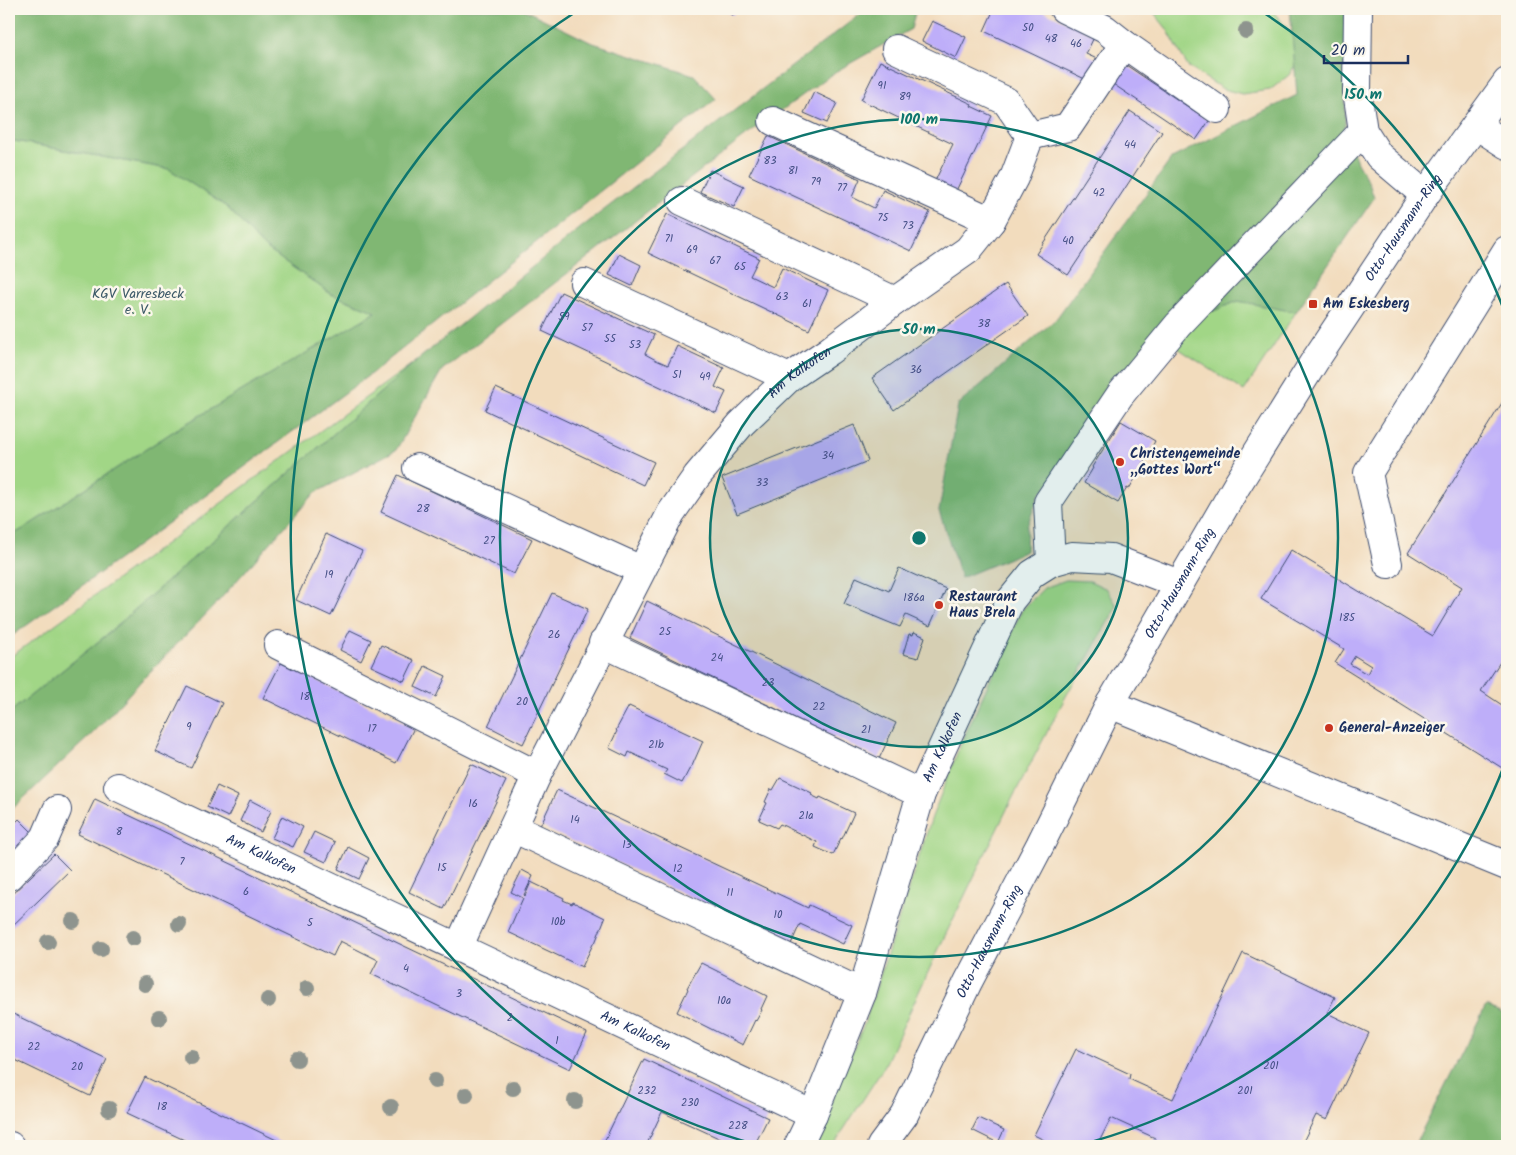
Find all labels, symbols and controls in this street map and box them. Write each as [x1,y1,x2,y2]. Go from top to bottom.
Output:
house number: 50 [1022,19,1034,37]
house number: 48 [1045,30,1058,48]
scale bar [1324,32,1407,64]
house number: 46 [1070,35,1082,53]
text: 20 m [1331,39,1365,63]
house number: 91 [878,77,886,95]
text: 150 m [1344,83,1382,107]
house number: 89 [899,88,912,106]
text: 100 m [900,108,938,132]
house number: 44 [1124,136,1136,154]
house number: 83 [764,152,776,170]
house number: 81 [788,162,798,180]
street label: Otto-Hausmann-Ring [1359,169,1448,286]
house number: 79 [811,173,822,191]
house number: 77 [837,179,848,197]
house number: 42 [1093,184,1105,202]
house number: 75 [878,209,890,227]
house number: 73 [902,217,914,235]
house number: 71 [665,230,673,248]
house number: 40 [1062,232,1074,250]
house number: 69 [686,241,698,259]
house number: 67 [709,252,722,270]
house number: 65 [734,258,747,276]
park label: KGV Varresbeck e. V. [92,283,184,321]
house number: 63 [776,288,788,306]
place label: Am Eskesberg [1323,293,1410,315]
house number: 61 [802,295,812,313]
marker: Am Eskesberg [1307,298,1319,310]
house number: 59 [558,308,570,326]
house number: 38 [978,315,991,333]
text: 50 m [901,318,936,342]
house number: 57 [582,319,593,337]
house number: 55 [604,330,617,348]
house number: 53 [629,336,641,354]
street label: Am Kalkofen [763,341,836,404]
house number: 36 [910,361,922,379]
house number: 51 [672,366,682,384]
house number: 49 [699,368,711,386]
place label: Christengemeinde „Gottes Wort“ [1130,443,1240,481]
house number: 34 [822,447,834,465]
marker: Christengemeinde „Gottes Wort“ [1114,456,1126,468]
house number: 33 [756,474,768,492]
house number: 28 [416,500,430,518]
street label: Otto-Hausmann-Ring [1139,523,1221,643]
centre of rings [910,529,928,547]
house number: 27 [483,532,496,550]
house number: 19 [325,566,334,584]
place label: Restaurant Haus Brela [949,586,1018,624]
house number: 186a [903,589,925,607]
marker: Restaurant Haus Brela [933,599,945,611]
house number: 185 [1339,609,1356,627]
house number: 25 [659,623,672,641]
house number: 26 [548,626,560,644]
house number: 24 [711,649,723,667]
house number: 23 [762,674,774,692]
house number: 18 [300,688,310,706]
house number: 20 [516,693,528,711]
house number: 22 [813,698,825,716]
street label: Am Kalkofen [917,708,968,786]
place label: General-Anzeiger [1339,717,1445,739]
house number: 9 [186,718,192,736]
house number: 17 [368,720,377,738]
house number: 21 [861,721,871,739]
marker: General-Anzeiger [1323,722,1335,734]
house number: 21b [648,736,664,754]
house number: 16 [468,795,478,813]
house number: 21a [798,807,814,825]
house number: 14 [570,811,580,829]
house number: 8 [116,823,123,841]
street label: Am Kalkofen [222,828,300,881]
house number: 13 [622,836,632,854]
house number: 7 [179,853,185,871]
house number: 15 [437,859,448,877]
house number: 12 [673,860,683,878]
street label: Otto-Hausmann-Ring [951,881,1028,1002]
house number: 6 [243,883,249,901]
house number: 11 [727,884,733,902]
house number: 10 [774,906,783,924]
house number: 10b [551,913,566,931]
house number: 5 [307,914,314,932]
house number: 4 [403,960,409,978]
house number: 3 [456,985,462,1003]
house number: 10a [717,992,731,1010]
street label: Am Kalkofen [596,1005,674,1057]
house number: 2 [507,1009,513,1027]
house number: 1 [555,1032,559,1050]
house number: 22 [28,1038,40,1056]
house number: 201 [1263,1057,1279,1075]
house number: 20 [71,1058,83,1076]
house number: 232 [637,1082,657,1100]
house number: 201 [1237,1082,1253,1100]
house number: 230 [681,1094,700,1112]
house number: 18 [157,1098,167,1116]
house number: 228 [728,1117,748,1135]

